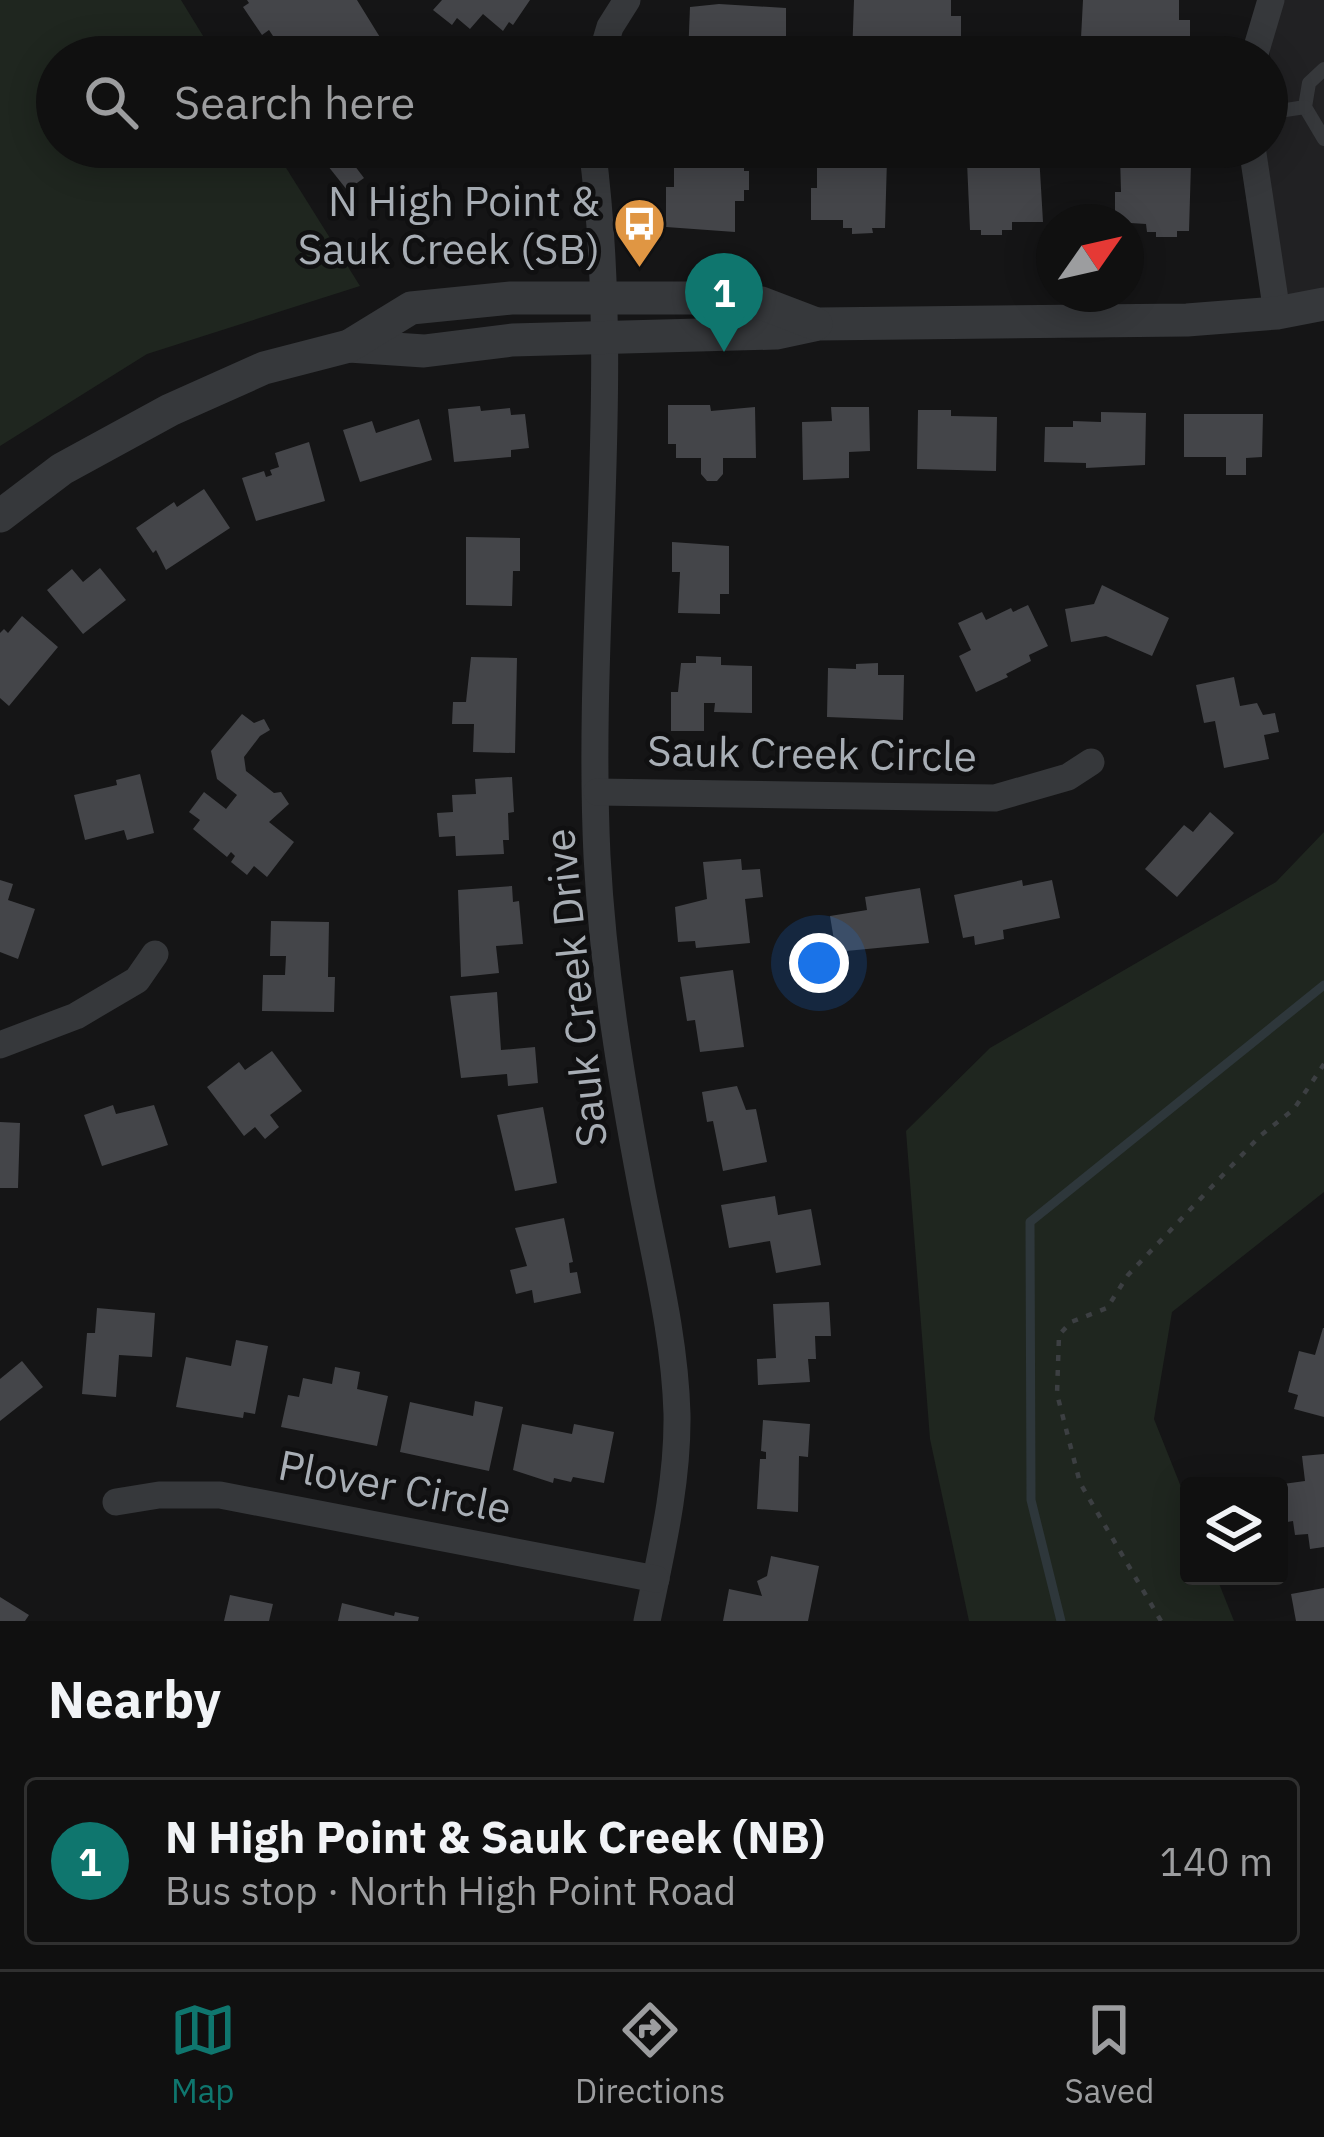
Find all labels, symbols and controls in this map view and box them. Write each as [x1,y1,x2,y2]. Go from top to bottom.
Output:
search box [36,36,1288,168]
icon: search [78,69,144,135]
text: Search here [174,73,415,131]
place label: N High Point & Sauk Creek (SB) [298,173,600,276]
bus stop icon: N High Point & Sauk Creek (SB) [611,196,667,270]
north arrow [1036,204,1144,312]
pin: 1 [685,253,763,352]
street label: Sauk Creek Circle [647,723,977,783]
street label: Sauk Creek Drive [531,826,619,1150]
your location [789,933,849,993]
street label: Plover Circle [274,1436,516,1536]
map controls [1180,1477,1288,1585]
button: layers [1180,1477,1288,1585]
text: Nearby [48,1666,221,1732]
text: N High Point & Sauk Creek (NB) [165,1807,825,1865]
text: 1 [78,1836,102,1887]
text: 140 m [1160,1836,1273,1887]
text: Bus stop · North High Point Road [165,1865,736,1916]
tab: Map [170,1997,236,2112]
tab: Directions [575,1997,725,2112]
tab: Saved [1065,1997,1154,2112]

